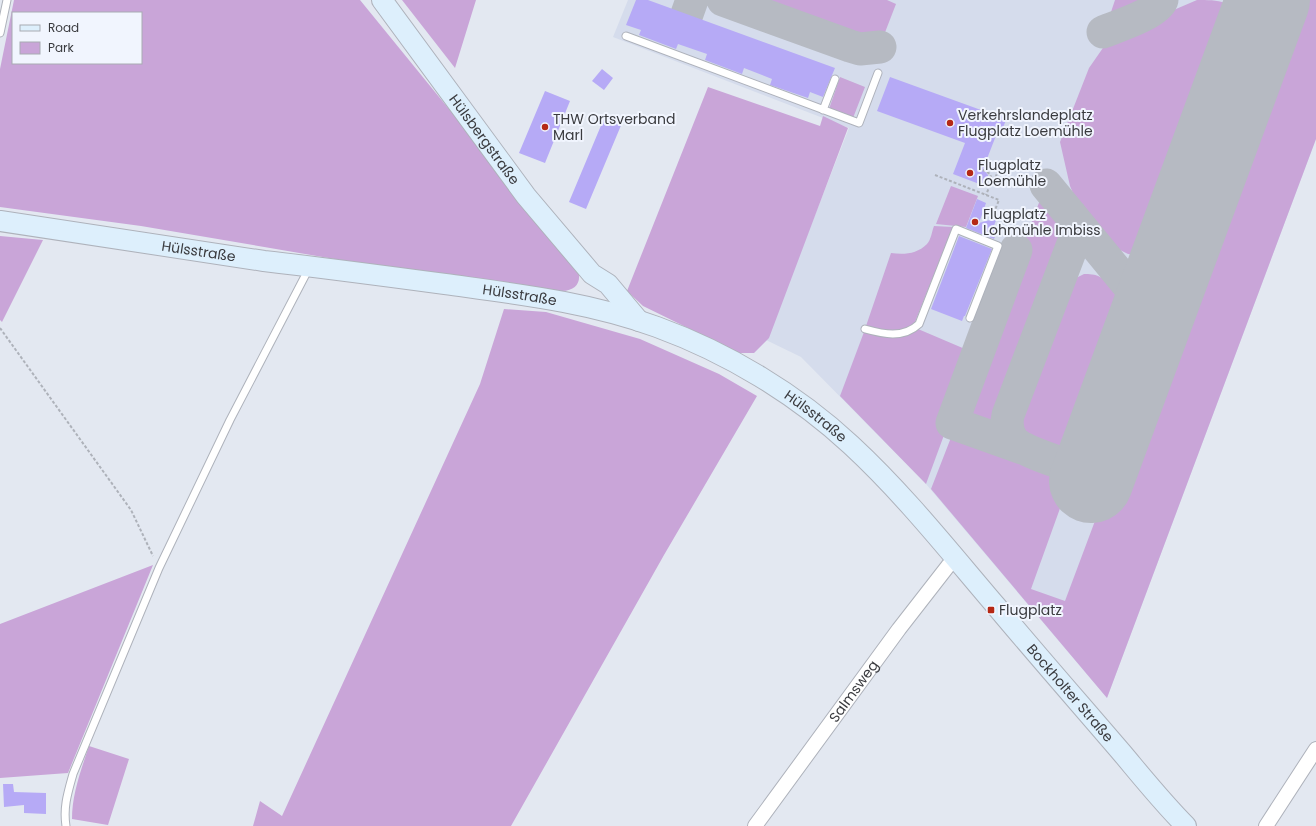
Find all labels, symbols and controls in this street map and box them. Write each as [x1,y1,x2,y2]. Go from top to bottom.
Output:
legend [12,12,142,64]
text: Road [48,19,79,36]
text: Park [48,39,75,56]
street label: Hülsbergstraße [445,90,525,189]
place label: Verkehrslandeplatz Flugplatz Loemühle [958,105,1093,141]
place label: THW Ortsverband Marl [553,109,675,145]
marker: Verkehrslandeplatz Flugplatz Loemühle [945,118,955,128]
marker: THW Ortsverband Marl [540,122,550,132]
place label: Flugplatz Loemühle [978,155,1046,191]
marker: Flugplatz Loemühle [965,168,975,178]
place label: Flugplatz Lohmühle Imbiss [983,204,1101,240]
marker: Flugplatz Lohmühle Imbiss [970,217,980,227]
street label: Hülsstraße [160,236,238,267]
street label: Hülsstraße [481,279,559,311]
street label: Hülsstraße [780,385,852,447]
place label: Flugplatz [999,600,1062,620]
marker: Flugplatz [986,605,996,615]
street label: Bockholter Straße [1022,640,1119,747]
street label: Salmsweg [824,656,883,726]

